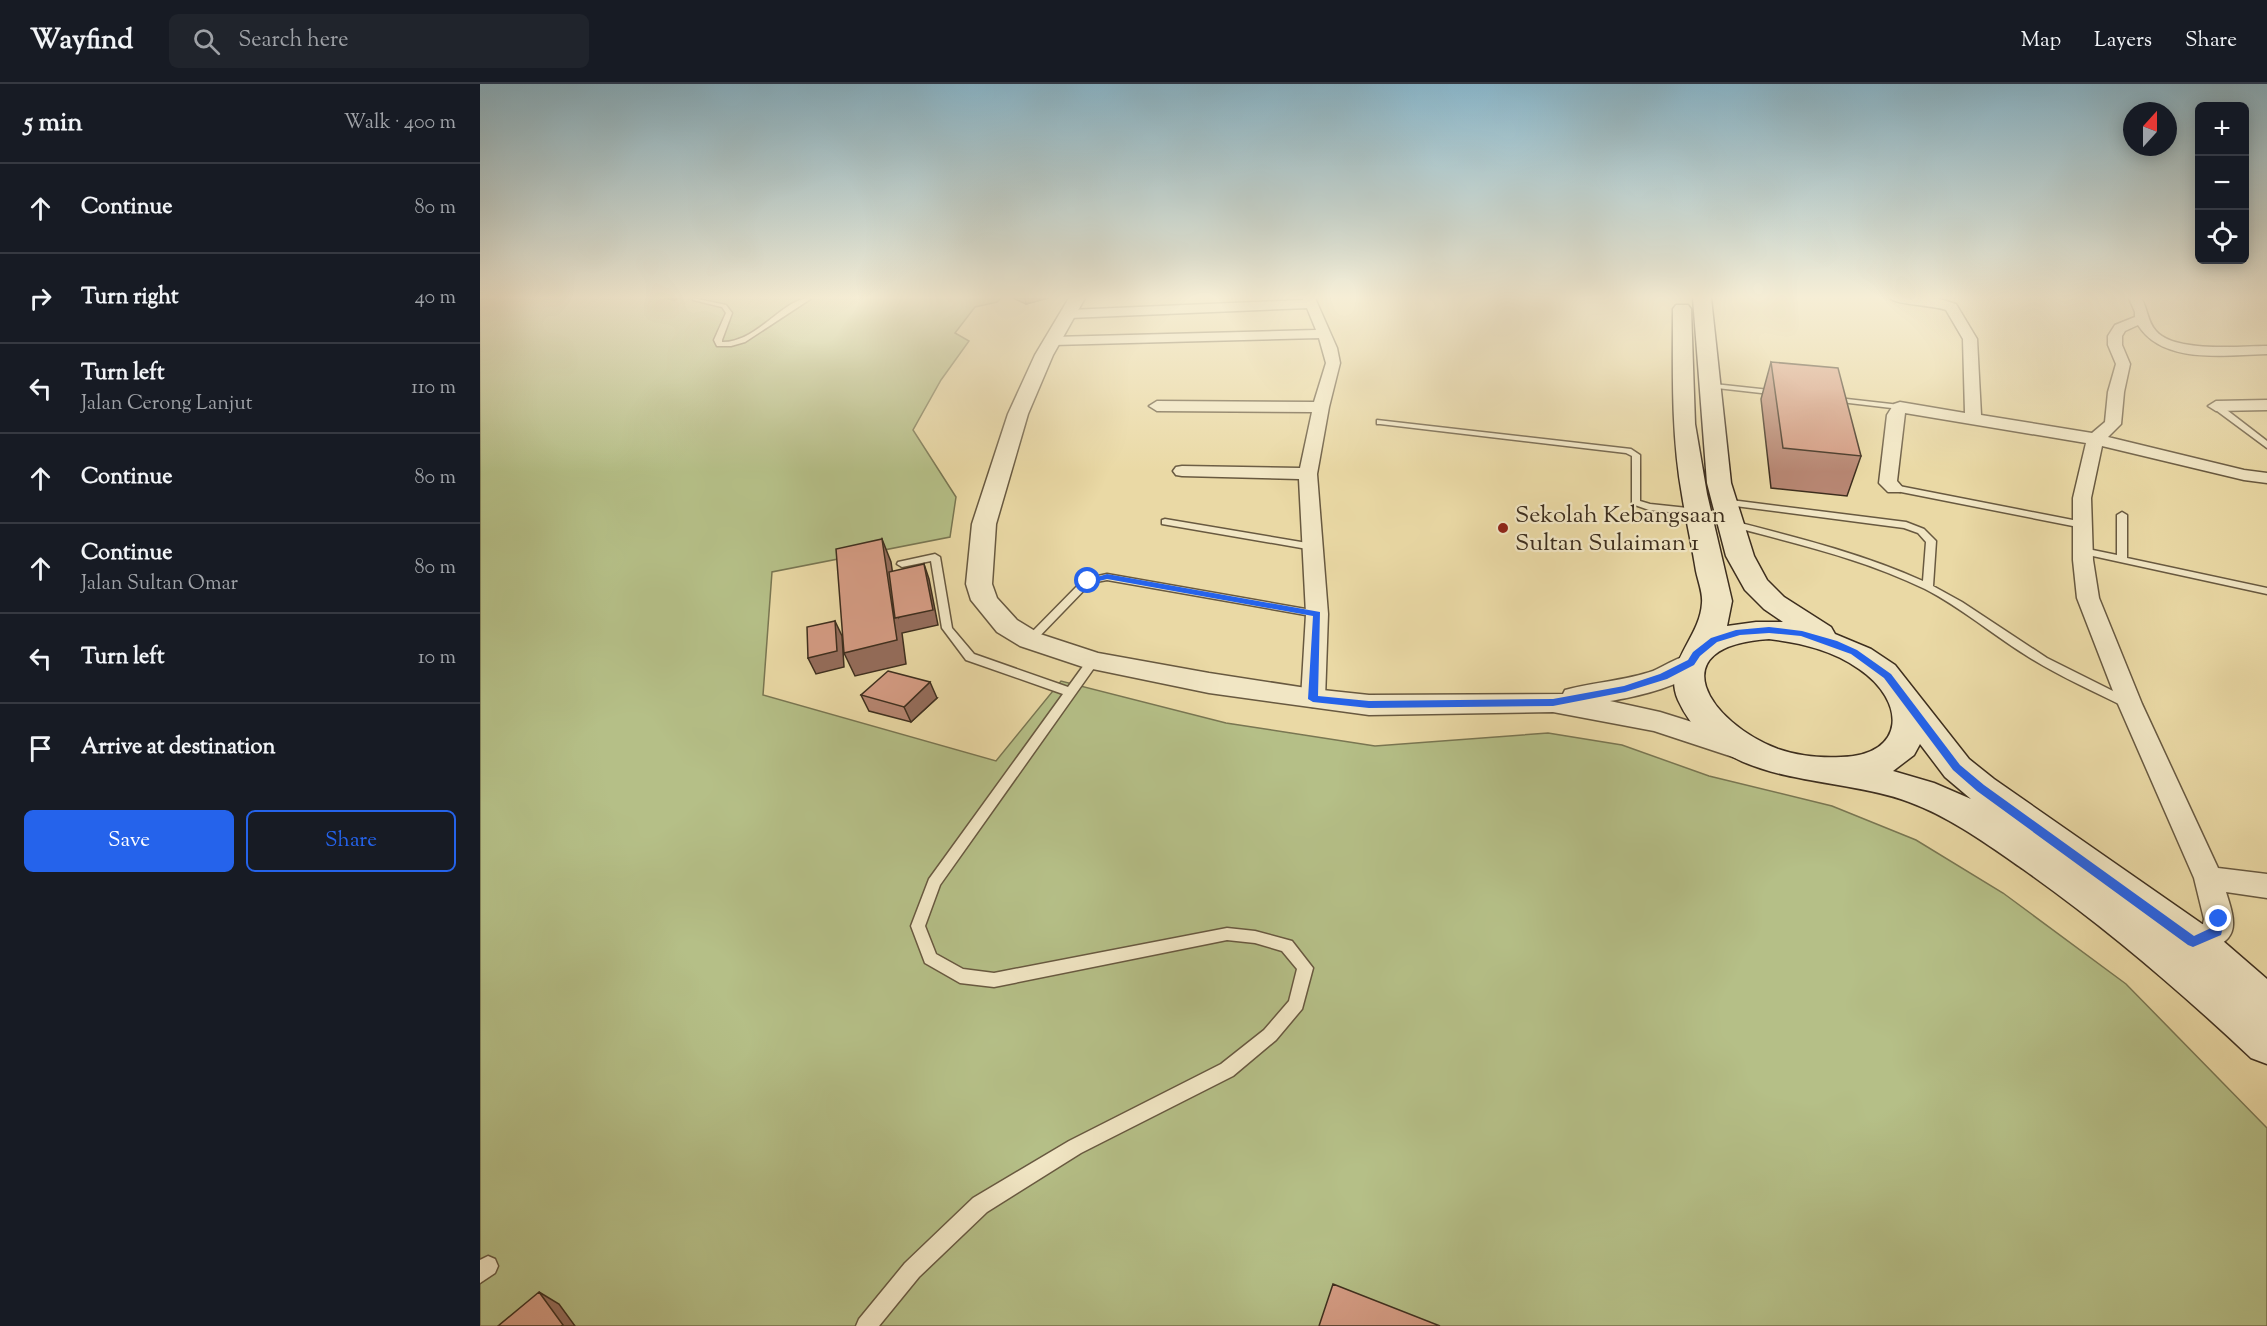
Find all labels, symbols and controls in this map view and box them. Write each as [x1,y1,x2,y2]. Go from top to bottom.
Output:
search box [169,14,589,68]
text: Wayfind [30,21,133,61]
icon: search [190,25,223,58]
text: Search here [238,25,349,57]
text: Map [2021,26,2061,56]
text: Layers [2094,26,2152,56]
text: Share [2185,26,2237,56]
north arrow [2123,102,2177,156]
map controls [2195,102,2249,264]
button: + [2195,102,2249,156]
text: 5 min [24,105,83,142]
text: Walk · 400 m [344,109,456,138]
button: − [2195,156,2249,210]
icon: ahead [24,192,57,225]
text: Continue [81,192,172,224]
text: 80 m [415,194,456,223]
button: locate [2195,210,2249,264]
icon: right [24,282,57,315]
text: Turn right [81,282,178,314]
text: 40 m [415,284,456,313]
text: Turn left [81,358,164,390]
icon: left [24,372,57,405]
text: 110 m [411,374,456,403]
text: Jalan Cerong Lanjut [81,390,253,419]
icon: ahead [24,462,57,495]
text: Continue [81,462,172,494]
text: 80 m [415,464,456,493]
place label: Sekolah Kebangsaan Sultan Sulaiman 1 [1515,499,1726,561]
marker: Sekolah Kebangsaan Sultan Sulaiman 1 [1496,521,1510,535]
text: Continue [81,538,172,570]
icon: ahead [24,552,57,585]
text: 80 m [415,554,456,583]
route start [1074,567,1100,593]
text: Jalan Sultan Omar [81,570,238,599]
icon: left [24,642,57,675]
text: Turn left [81,642,164,674]
text: 10 m [418,644,456,673]
icon: arrive [24,732,57,765]
text: Arrive at destination [81,732,276,764]
button: Save [24,810,234,872]
button: Share [246,810,456,872]
route end [2205,905,2231,931]

